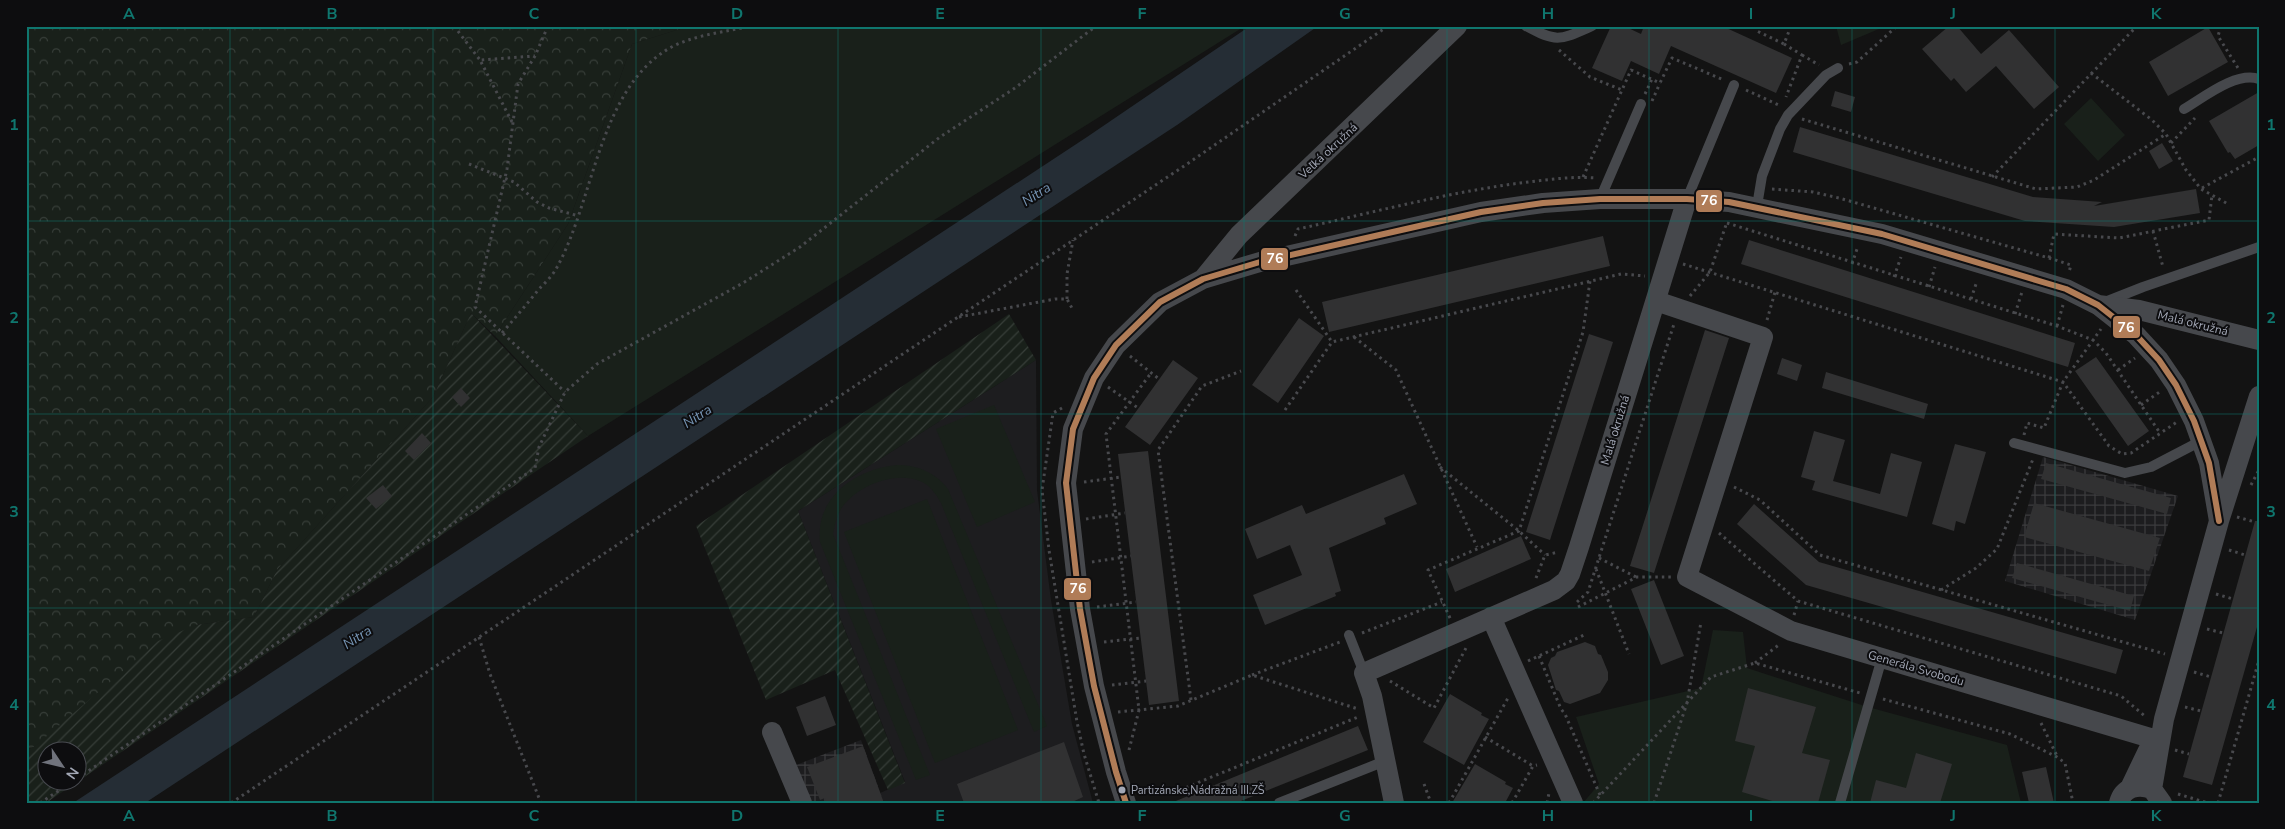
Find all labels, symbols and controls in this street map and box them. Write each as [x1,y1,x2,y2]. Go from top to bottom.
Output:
text: A [123,3,135,25]
text: B [326,3,338,25]
text: C [529,3,540,25]
text: D [731,3,743,25]
text: E [935,3,945,25]
text: F [1138,3,1147,25]
text: G [1339,3,1351,25]
text: H [1542,3,1554,25]
text: I [1749,3,1753,25]
text: J [1949,3,1956,25]
text: K [2151,3,2163,25]
text: 1 [9,114,19,136]
text: 1 [2266,114,2276,136]
street label: Veľká okružná [1294,119,1361,183]
water label: Nitra [1018,178,1054,211]
line badge: 76 [1695,189,1723,213]
text: 76 [1701,191,1717,210]
line badge: 76 [1260,247,1289,271]
text: 76 [1267,249,1283,268]
text: 2 [9,307,19,329]
street label: Malá okružná [2156,307,2230,339]
text: 2 [2266,307,2276,329]
line badge: 76 [2112,315,2141,339]
text: 76 [2118,318,2134,337]
street label: Malá okružná [1597,393,1633,467]
water label: Nitra [679,400,715,433]
text: 3 [9,501,19,523]
text: 3 [2266,501,2276,523]
line badge: 76 [1063,577,1092,601]
text: 76 [1070,579,1086,598]
water label: Nitra [339,621,375,654]
street label: Generála Svobodu [1866,647,1966,689]
text: 4 [9,694,19,716]
text: 4 [2266,694,2276,716]
north arrow [38,742,88,792]
text: N [61,763,83,783]
place label: Partizánske,Nádražná III.ZŠ [1131,782,1265,798]
marker: Partizánske,Nádražná III.ZŠ [1117,785,1127,795]
text: A [123,805,135,827]
text: B [326,805,338,827]
text: C [529,805,540,827]
text: D [731,805,743,827]
text: E [935,805,945,827]
text: F [1138,805,1147,827]
text: G [1339,805,1351,827]
text: H [1542,805,1554,827]
text: I [1749,805,1753,827]
text: J [1949,805,1956,827]
text: K [2151,805,2163,827]

